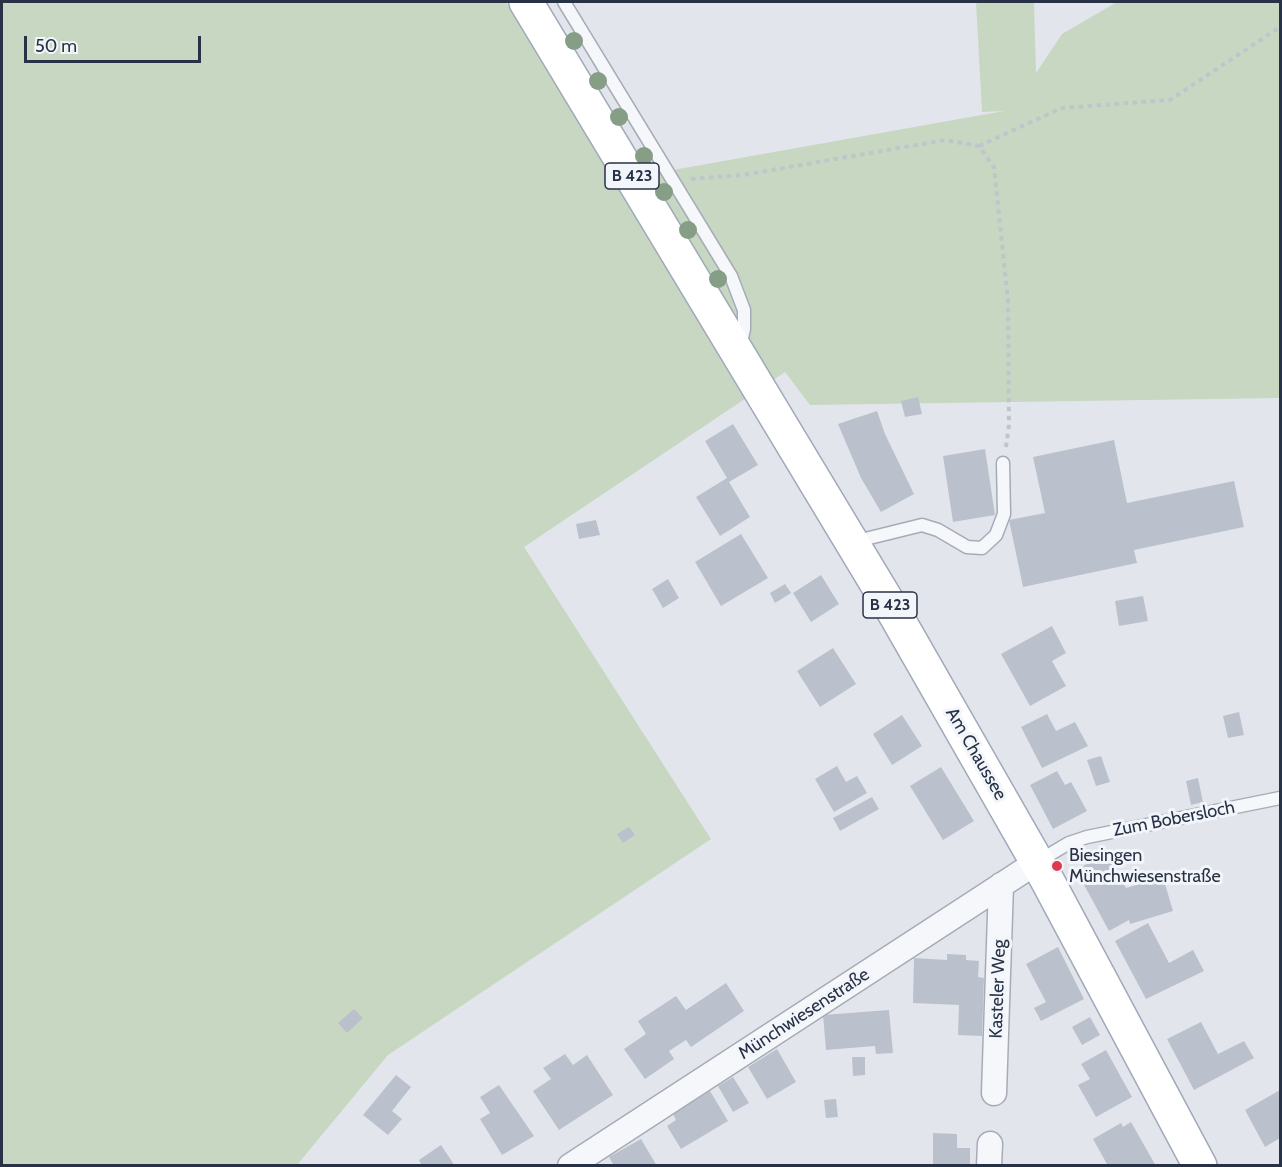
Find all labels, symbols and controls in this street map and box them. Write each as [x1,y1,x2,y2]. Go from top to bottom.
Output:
scale bar [27,24,204,62]
text: 50 m [35,35,77,57]
road number: B 423 [605,163,659,189]
road number: B 423 [863,592,917,618]
street label: Am Chaussee [941,704,1011,804]
street label: Zum Bobersloch [1111,797,1237,841]
place label: Biesingen Münchwiesenstraße [1069,845,1221,888]
marker: Biesingen Münchwiesenstraße [1050,859,1064,873]
street label: Kasteler Weg [985,939,1011,1039]
street label: Münchwiesenstraße [734,964,874,1064]

